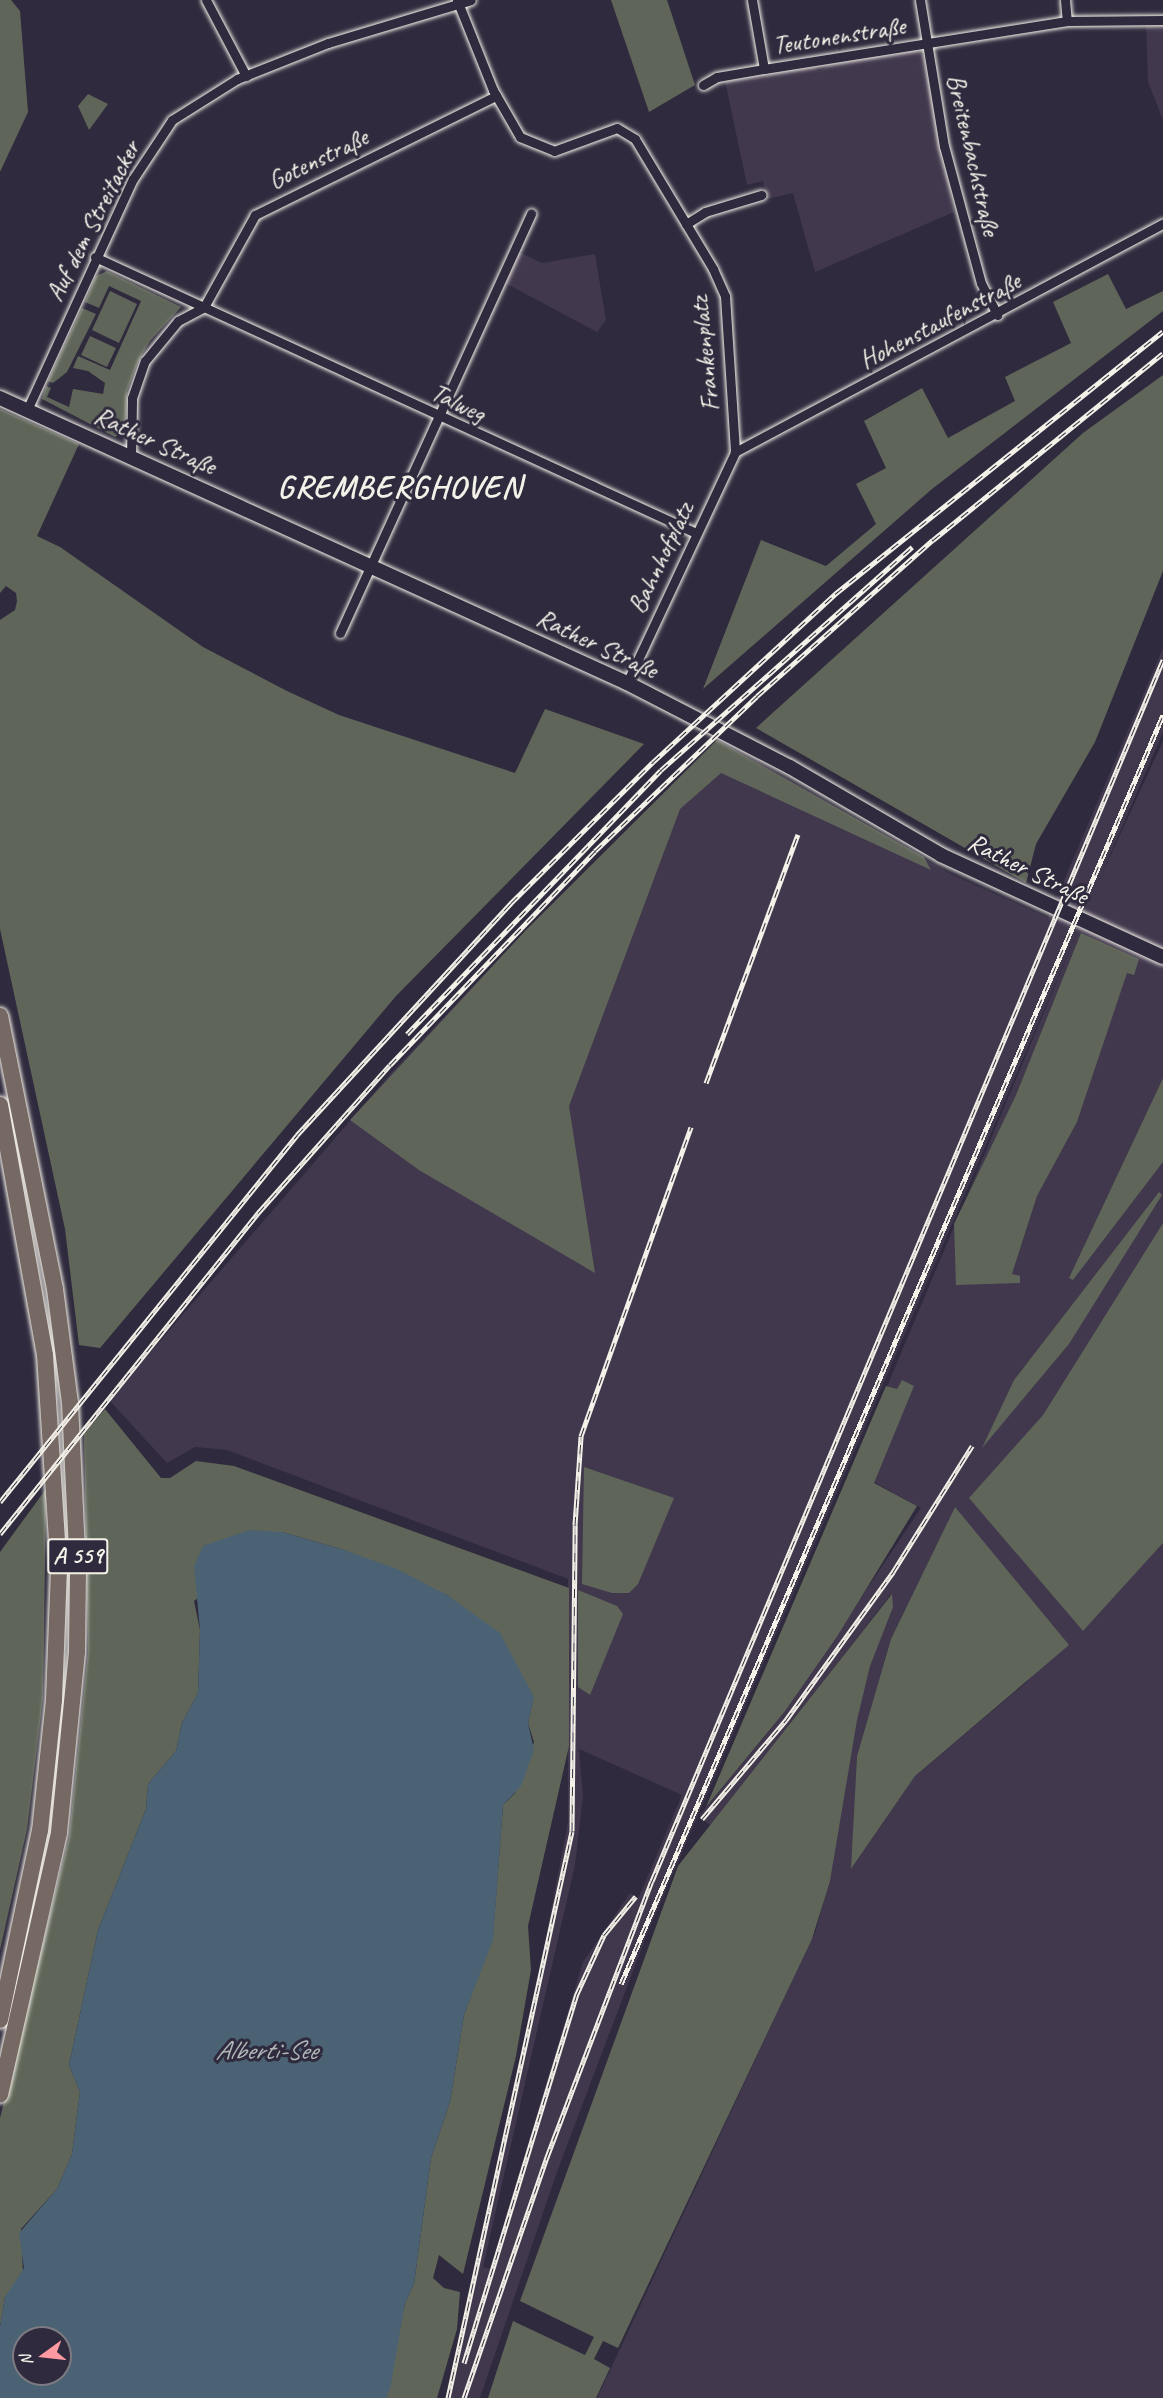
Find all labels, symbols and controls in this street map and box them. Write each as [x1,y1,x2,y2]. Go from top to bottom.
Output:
street label: Teutonenstraße [771,10,907,62]
street label: Breitenbachstraße [939,71,1007,239]
street label: Gotenstraße [263,122,373,196]
street label: Auf dem Streitacker [39,135,147,307]
street label: Hohenstaufenstraße [854,265,1026,377]
street label: Frankenplatz [683,295,727,413]
street label: Talweg [426,377,490,429]
street label: Rather Straße [89,400,221,482]
district label: GREMBERGHOVEN [278,468,522,506]
street label: Bahnhofplatz [622,498,700,618]
street label: Rather Straße [531,602,663,686]
street label: Rather Straße [962,826,1094,912]
road number: A 559 [46,1535,110,1577]
water label: Alberti-See [215,2035,317,2067]
north arrow [12,2326,72,2386]
text: N [16,2353,37,2368]

